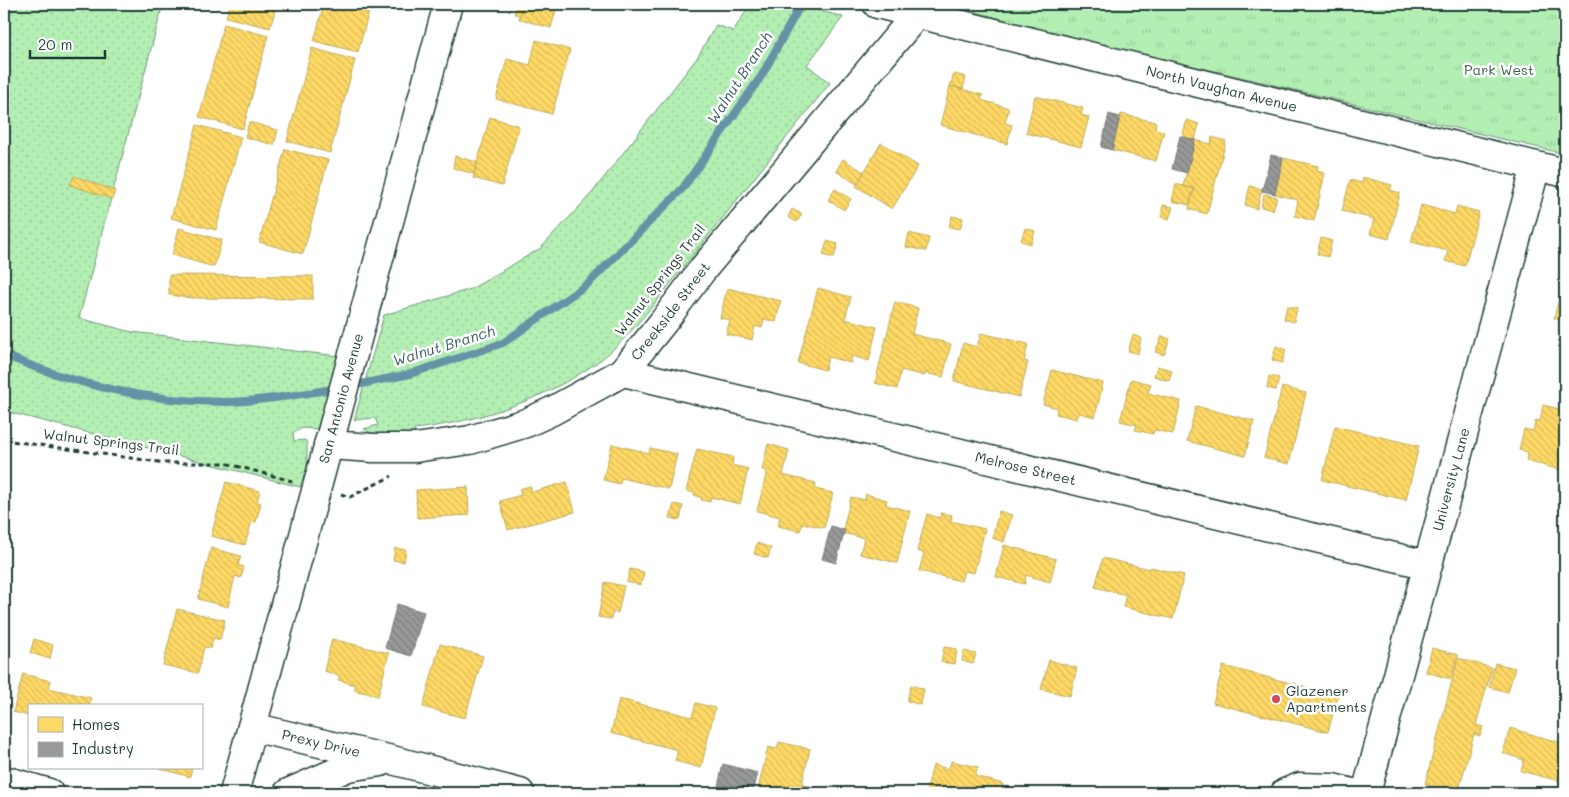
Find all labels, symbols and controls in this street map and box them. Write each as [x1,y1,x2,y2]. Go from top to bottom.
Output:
scale bar [30,28,105,60]
water label: Walnut Branch [702,28,776,127]
text: 20 m [38,34,72,54]
street label: North Vaughan Avenue [1144,60,1299,116]
park label: Park West [1464,60,1534,79]
street label: Walnut Springs Trail [610,220,709,339]
street label: Creekside Street [626,258,714,364]
water label: Walnut Branch [390,320,497,370]
street label: San Antonio Avenue [314,331,367,465]
street label: Walnut Springs Trail [42,424,180,459]
street label: University Lane [1428,425,1474,533]
street label: Melrose Street [973,447,1078,489]
place label: Glazener Apartments [1286,681,1367,716]
marker: Glazener Apartments [1270,693,1282,705]
legend [28,704,202,770]
text: Homes [72,714,120,734]
street label: Prexy Drive [280,724,362,761]
text: Industry [72,738,134,758]

